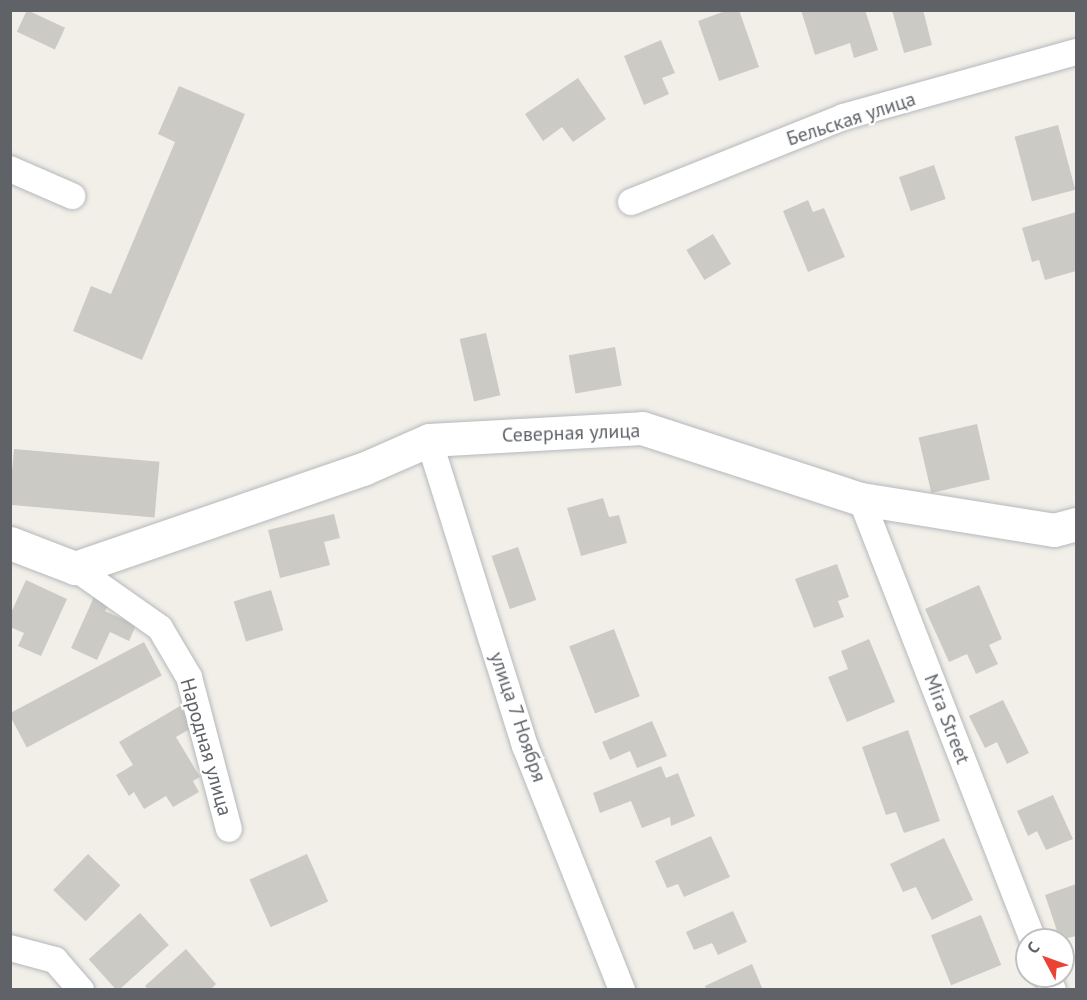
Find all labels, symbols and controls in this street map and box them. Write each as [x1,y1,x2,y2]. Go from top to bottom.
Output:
street label: Бельская улица [784,87,918,151]
street label: Северная улица [501,419,641,447]
street label: улица 7 Ноября [484,648,552,786]
street label: Mira Street [919,671,975,767]
street label: Народная улица [175,675,237,819]
north arrow [1015,928,1075,988]
text: С [1022,938,1043,957]

